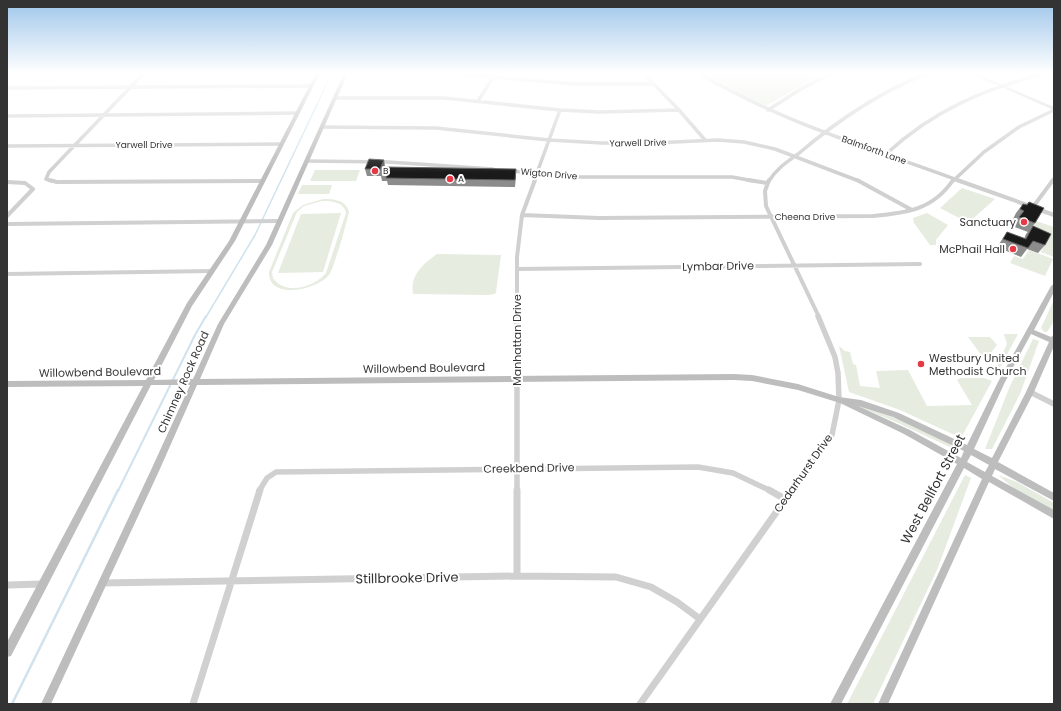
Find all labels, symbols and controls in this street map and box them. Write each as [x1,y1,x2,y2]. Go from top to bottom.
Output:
street label: Balmforth Lane [840,133,908,167]
street label: Yarwell Drive [609,136,667,149]
street label: Yarwell Drive [115,139,173,151]
place label: B [383,165,389,177]
marker: B [370,166,380,176]
street label: Wigton Drive [520,166,578,182]
place label: A [458,173,464,185]
marker: A [445,174,455,184]
street label: Cheena Drive [775,211,836,223]
place label: Sanctuary [960,214,1017,230]
marker: Sanctuary [1019,217,1029,227]
place label: McPhail Hall [939,241,1005,257]
marker: McPhail Hall [1008,244,1018,254]
street label: Lymbar Drive [682,257,754,275]
street label: Manhattan Drive [509,294,525,386]
street label: Chimney Rock Road [153,328,213,436]
place label: Westbury United Methodist Church [929,350,1027,379]
street label: Willowbend Boulevard [363,359,485,377]
marker: Westbury United Methodist Church [916,359,926,369]
street label: Willowbend Boulevard [39,363,161,381]
street label: Cedarhurst Drive [770,430,836,516]
street label: West Bellfort Street [896,431,970,547]
street label: Creekbend Drive [483,459,575,477]
street label: Stillbrooke Drive [355,568,459,588]

